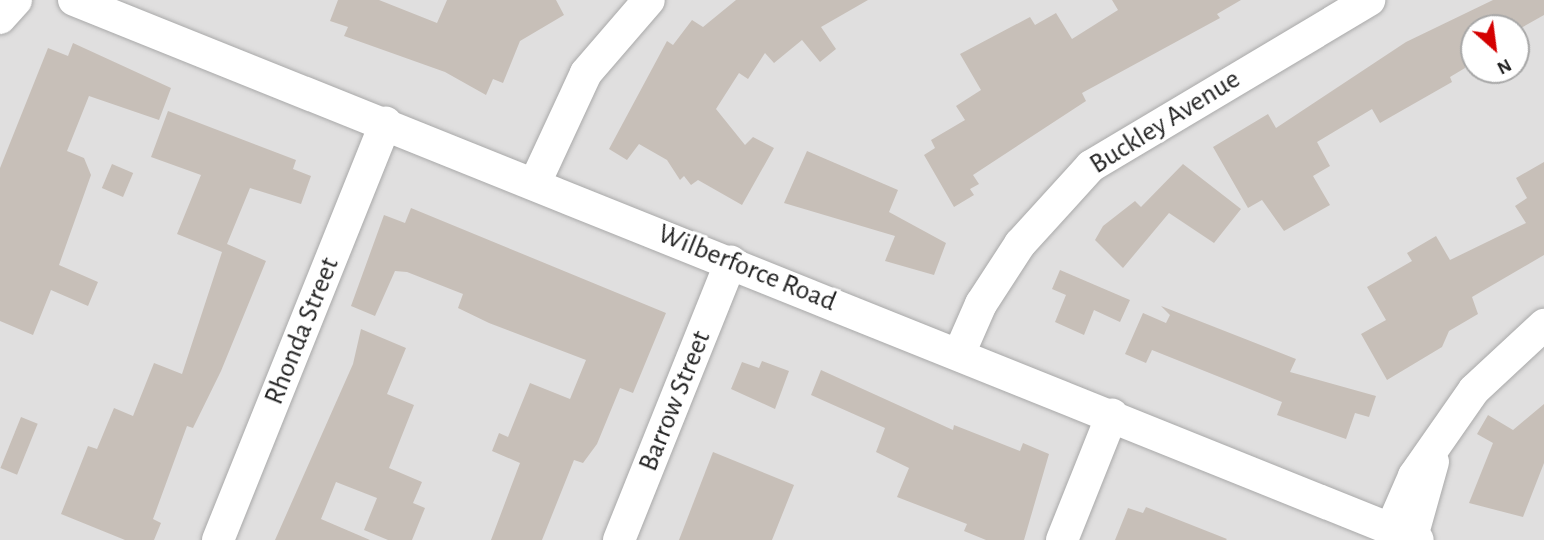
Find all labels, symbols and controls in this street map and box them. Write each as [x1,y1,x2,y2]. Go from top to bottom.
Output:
north arrow [1460,14,1530,84]
text: N [1494,55,1514,78]
street label: Buckley Avenue [1084,62,1246,182]
street label: Wilberforce Road [653,217,841,319]
street label: Rhonda Street [257,253,347,409]
street label: Barrow Street [632,326,718,476]

